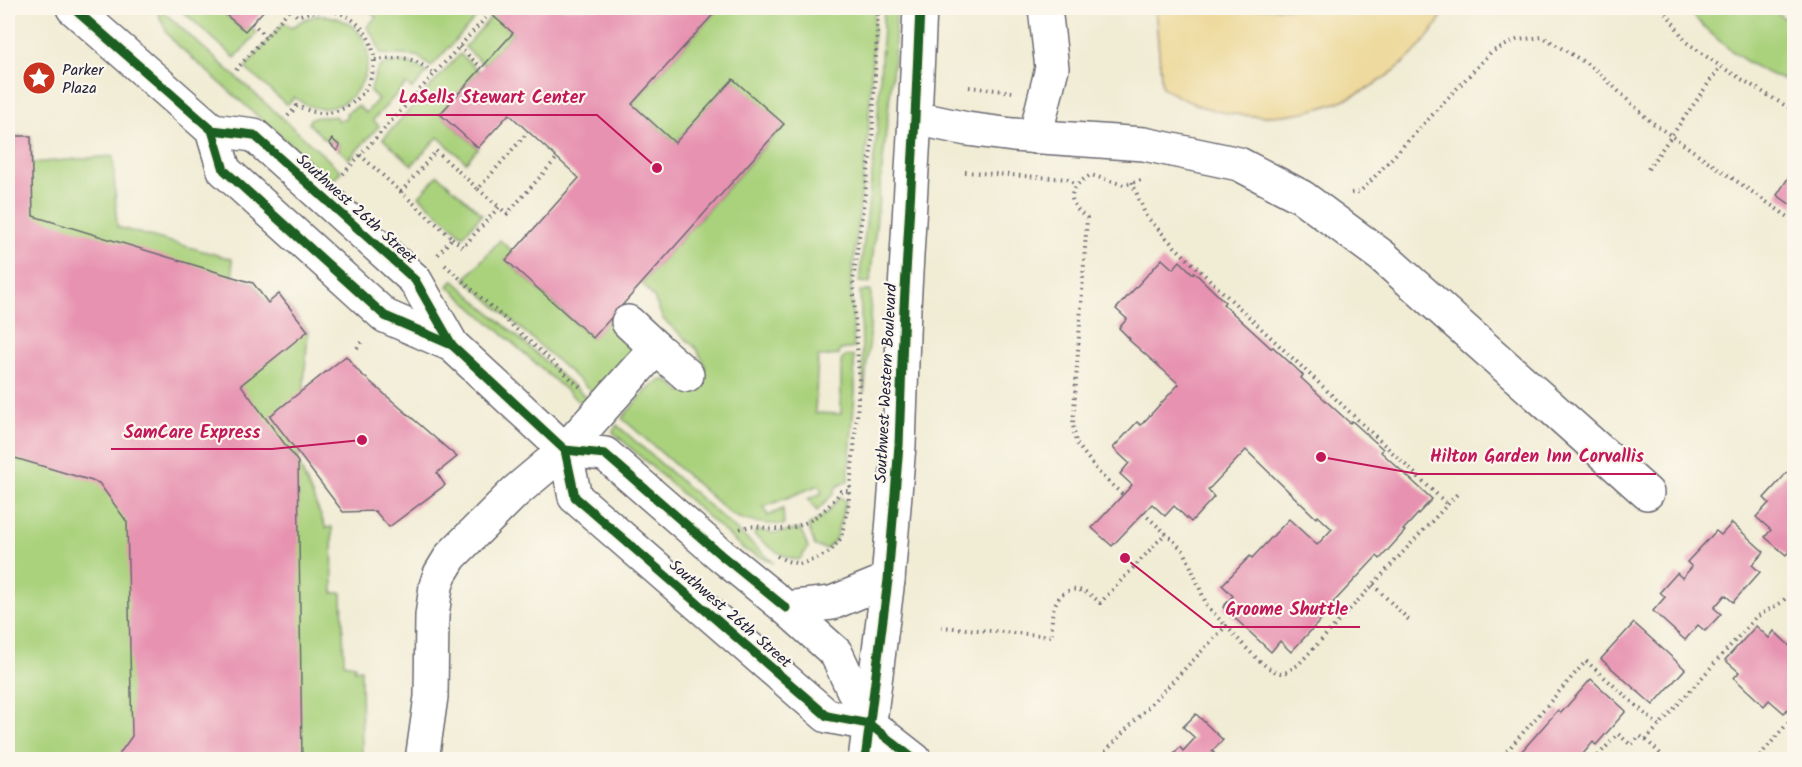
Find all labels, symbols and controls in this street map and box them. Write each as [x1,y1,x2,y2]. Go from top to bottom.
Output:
place label: Parker Plaza [62,58,105,101]
place icon: Parker Plaza [21,60,57,96]
callout: LaSells Stewart Center [386,79,597,115]
text: LaSells Stewart Center [399,84,587,113]
street label: Southwest 26th Street [290,148,423,271]
street label: Southwest Western Boulevard [869,282,904,483]
callout: SamCare Express [111,413,272,449]
text: SamCare Express [124,419,261,448]
callout: Hilton Garden Inn Corvallis [1418,438,1656,474]
text: Hilton Garden Inn Corvallis [1430,443,1645,472]
street label: Southwest 26th Street [663,554,798,675]
callout: Groome Shuttle [1213,591,1360,627]
text: Groome Shuttle [1226,596,1349,625]

